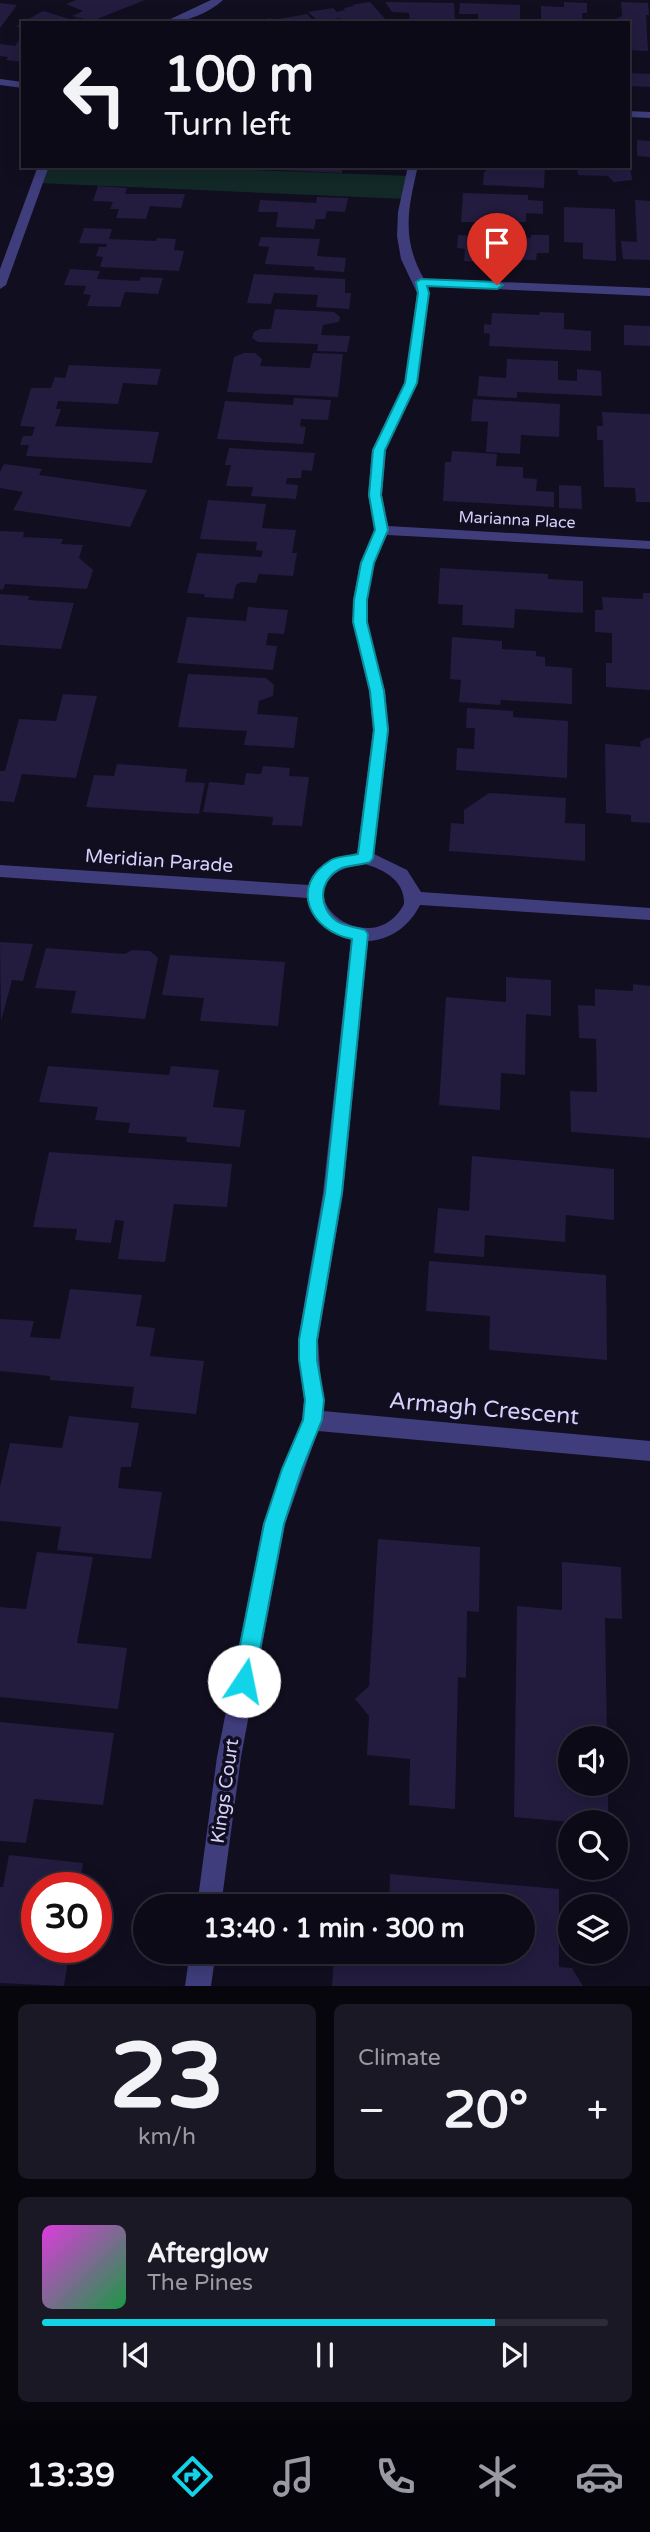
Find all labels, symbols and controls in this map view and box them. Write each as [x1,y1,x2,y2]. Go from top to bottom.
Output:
text: 100 m [164,46,314,105]
icon: left [49,49,140,140]
text: Turn left [164,106,291,144]
pin [467,213,527,285]
icon: arrive [478,224,516,262]
street label: Marianna Place [458,507,576,533]
street label: Meridian Parade [84,845,234,877]
street label: Armagh Crescent [388,1387,580,1431]
position arrow [207,1644,281,1718]
map controls [558,1726,628,1964]
button: sound [558,1726,628,1796]
street label: Kings Court [207,1737,243,1845]
button: search [558,1810,628,1880]
speed limit sign: 30 [21,1872,112,1963]
button: layers [558,1894,628,1964]
text: 13:40 · 1 min · 300 m [203,1913,465,1944]
text: 23 [110,2022,224,2132]
text: Climate [358,2044,441,2072]
text: 20° [443,2079,528,2142]
text: − [358,2088,385,2134]
text: + [587,2088,608,2134]
text: km/h [138,2123,196,2151]
text: Afterglow [147,2238,269,2269]
text: The Pines [147,2269,253,2297]
icon: previous [117,2336,155,2374]
icon: pause [306,2336,344,2374]
icon: next [495,2336,533,2374]
icon: directions [168,2452,217,2501]
icon: music [269,2452,318,2501]
icon: phone [371,2452,420,2501]
icon: climate [473,2452,522,2501]
icon: car [575,2452,624,2501]
text: 13:39 [26,2457,115,2495]

